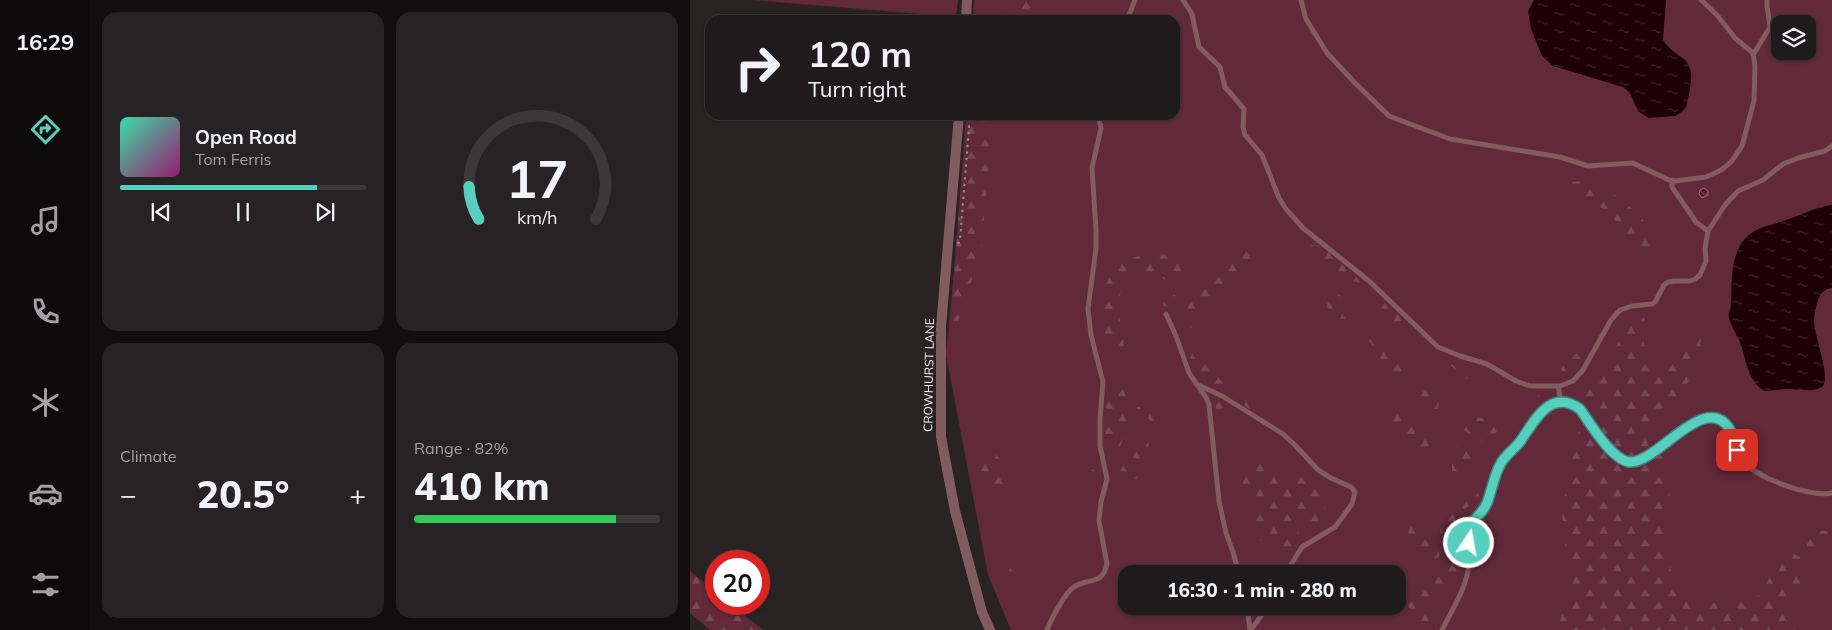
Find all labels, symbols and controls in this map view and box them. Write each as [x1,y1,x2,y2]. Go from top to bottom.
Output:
map controls [1771,15,1816,60]
button: layers [1771,15,1816,60]
text: 16:29 [16,28,74,56]
text: 120 m [808,32,912,76]
icon: right [725,35,790,100]
text: Turn right [808,75,906,103]
icon: directions [28,112,63,147]
text: Open Road [195,125,297,149]
text: 17 [506,146,568,211]
text: Tom Ferris [195,149,272,169]
icon: previous [147,198,175,226]
icon: pause [229,198,257,226]
icon: next [311,198,339,226]
icon: music [28,203,63,238]
text: km/h [517,206,557,228]
icon: phone [28,294,63,329]
street label: CROWHURST LANE [920,318,937,432]
icon: climate [28,385,63,420]
pin [1716,429,1758,471]
icon: arrive [1723,436,1751,464]
text: Range · 82% [414,438,509,458]
text: Climate [120,446,176,466]
text: 410 km [414,462,550,510]
text: 20.5° [197,470,289,518]
icon: car [28,476,63,511]
text: − [120,477,137,512]
text: + [349,477,366,512]
position arrow [1442,516,1494,568]
speed limit sign: 20 [705,550,770,615]
icon: filters [28,567,63,602]
text: 16:30 · 1 min · 280 m [1167,578,1357,602]

